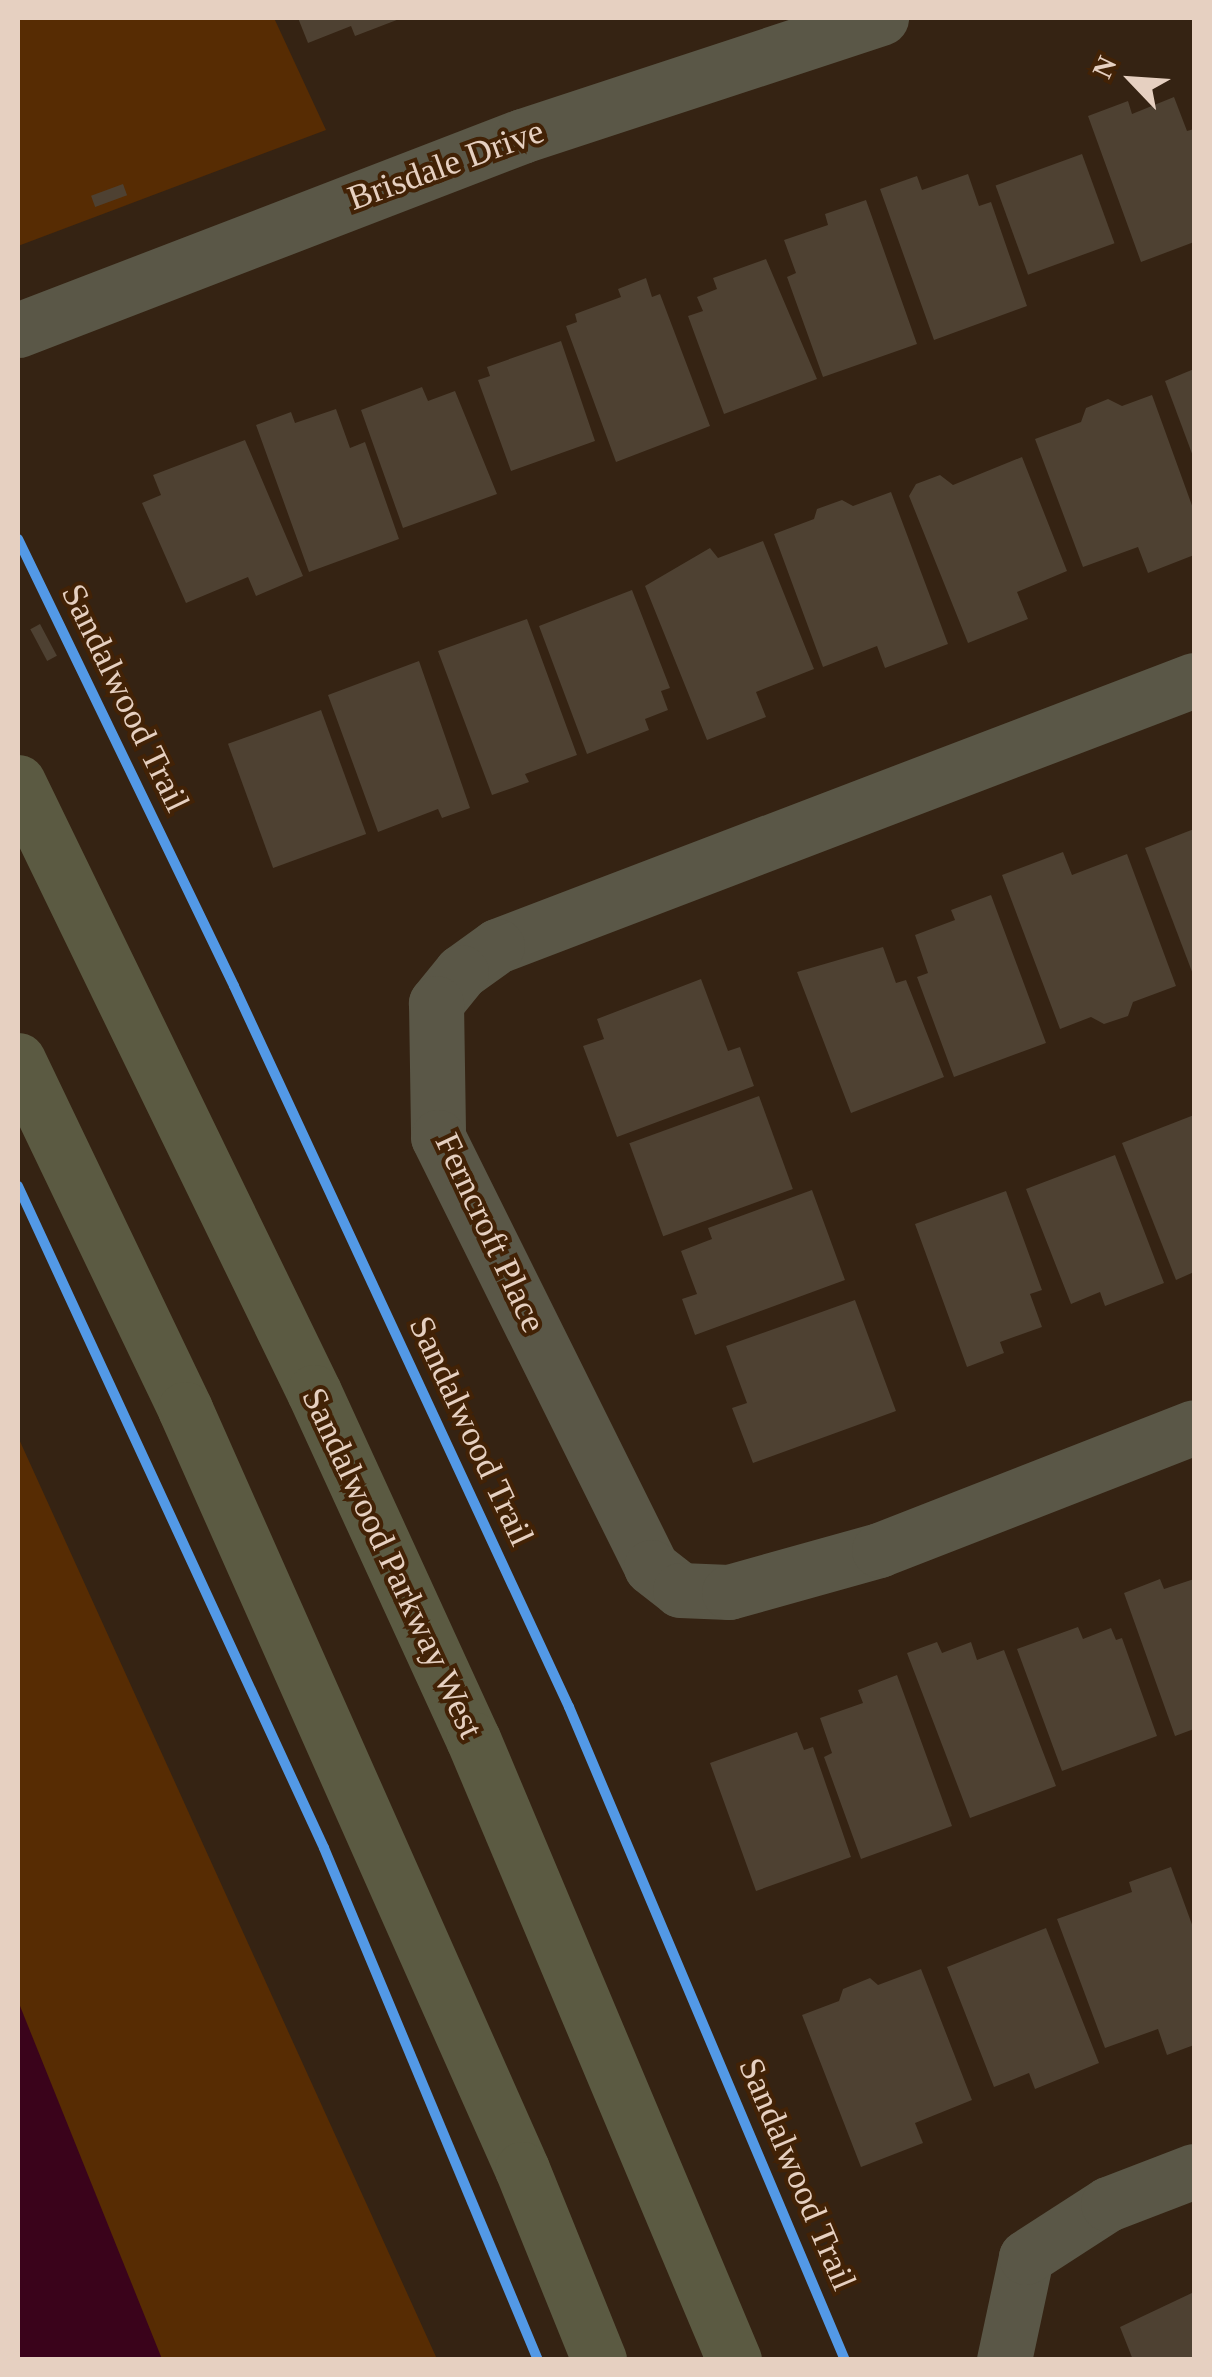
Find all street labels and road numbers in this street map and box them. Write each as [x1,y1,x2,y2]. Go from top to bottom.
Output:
street label: Brisdale Drive [342,110,550,220]
street label: Sandalwood Trail [52,577,198,819]
street label: Ferncroft Place [426,1127,554,1339]
street label: Sandalwood Trail [399,1309,543,1553]
street label: Sandalwood Parkway West [292,1381,492,1745]
street label: Sandalwood Trail [729,2051,865,2297]

